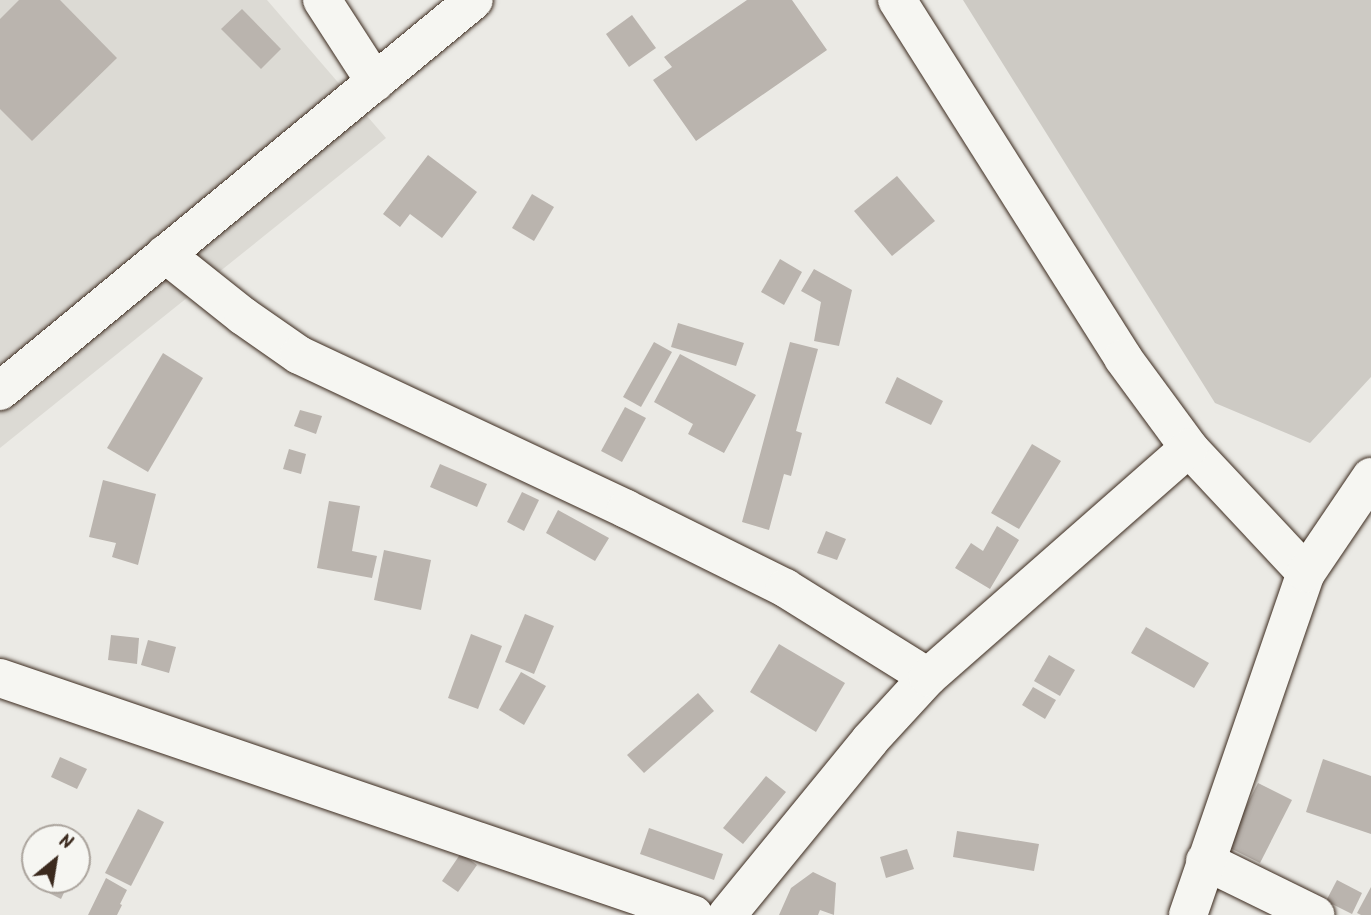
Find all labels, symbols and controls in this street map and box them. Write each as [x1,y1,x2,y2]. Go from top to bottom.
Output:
north arrow [21,824,91,894]
text: N [53,827,78,859]

